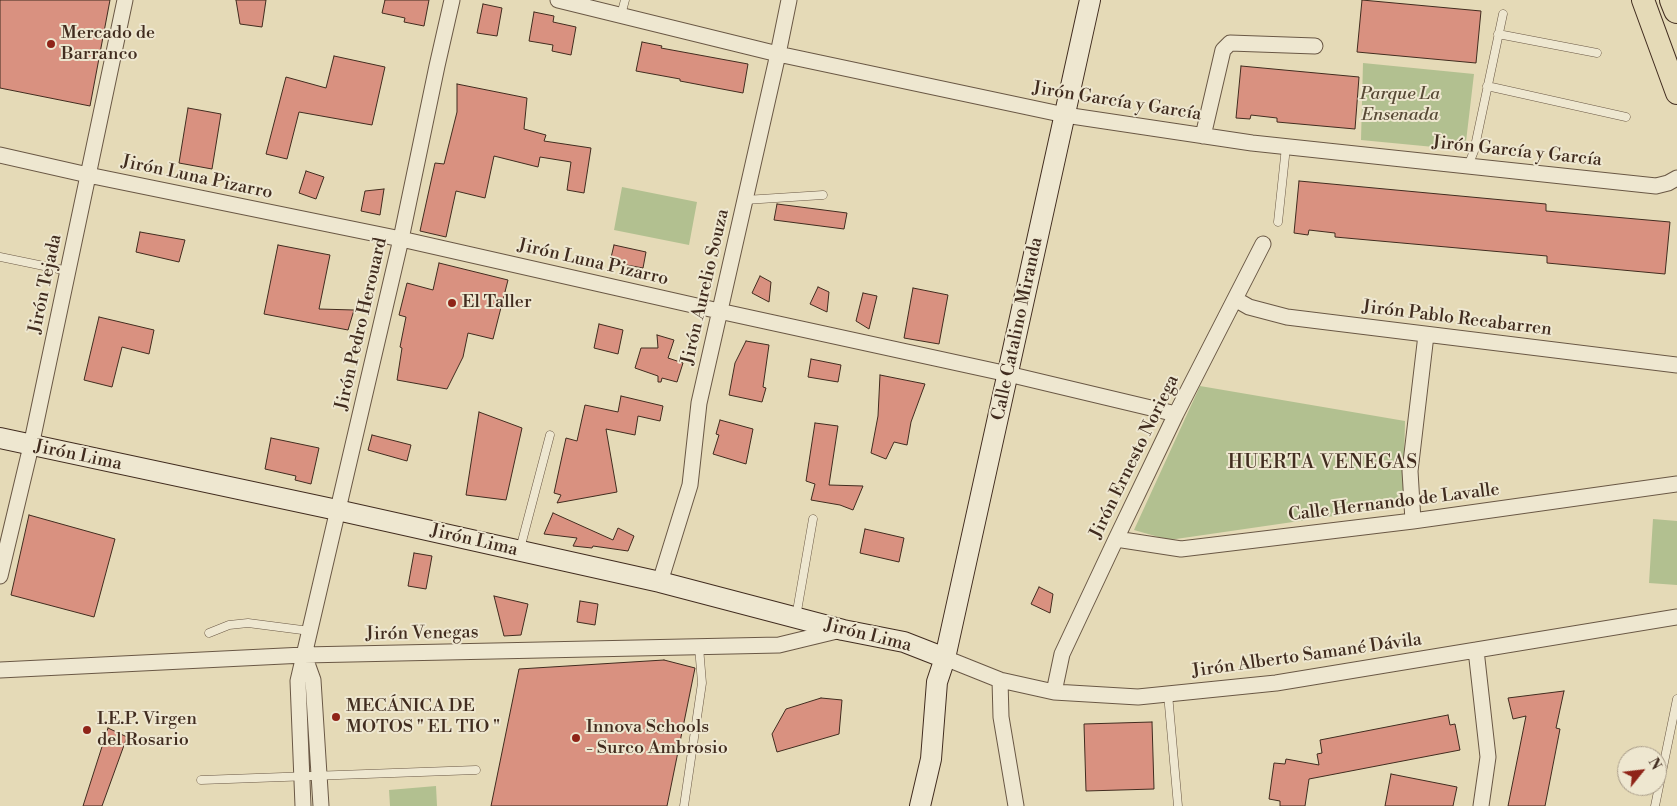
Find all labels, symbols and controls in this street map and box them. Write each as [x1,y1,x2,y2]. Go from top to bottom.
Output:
place label: Mercado de Barranco [61,23,155,66]
marker: Mercado de Barranco [45,38,57,50]
street label: Jirón García y García [1031,78,1203,126]
park label: Parque La Ensenada [1360,84,1440,126]
street label: Jirón García y García [1431,132,1603,172]
street label: Jirón Luna Pizarro [120,151,274,205]
street label: Jirón Aurelio Souza [678,207,734,367]
street label: Jirón Tejada [25,232,67,336]
street label: Jirón Luna Pizarro [516,235,670,291]
street label: Calle Catalino Miranda [988,235,1048,423]
street label: Jirón Pedro Herouard [332,236,392,412]
place label: El Taller [462,292,532,314]
marker: El Taller [446,297,458,309]
street label: Jirón Pablo Recabarren [1361,297,1553,341]
street label: Jirón Ernesto Noriega [1086,372,1184,542]
street label: Jirón Lima [32,436,124,476]
district label: HUERTA VENEGAS [1226,452,1420,474]
street label: Calle Hernando de Lavalle [1287,479,1501,527]
street label: Jirón Lima [428,520,520,562]
street label: Jirón Lima [822,615,914,657]
street label: Jirón Venegas [365,622,479,646]
street label: Jirón Alberto Samané Dávila [1191,629,1423,683]
place label: MECÁNICA DE MOTOS " EL TIO " [346,696,500,739]
place label: I.E.P. Virgen del Rosario [97,709,197,752]
marker: MECÁNICA DE MOTOS " EL TIO " [330,711,342,723]
place label: Innova Schools - Surco Ambrosio [586,717,728,760]
marker: I.E.P. Virgen del Rosario [81,724,93,736]
marker: Innova Schools - Surco Ambrosio [570,732,582,744]
north arrow [1617,746,1667,796]
text: N [1644,755,1665,773]

